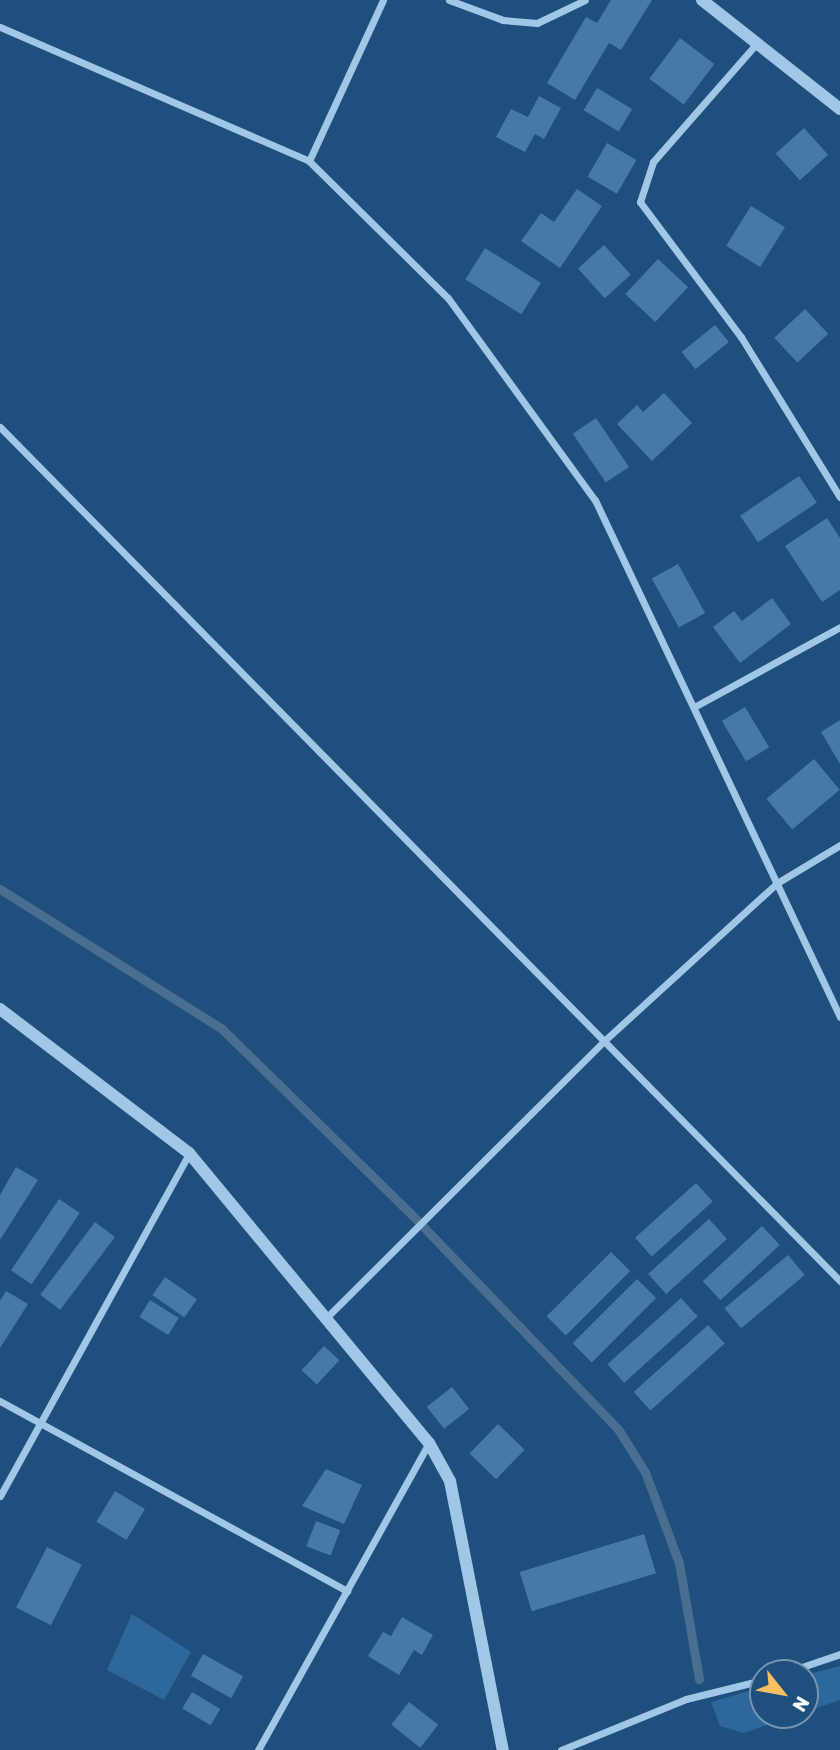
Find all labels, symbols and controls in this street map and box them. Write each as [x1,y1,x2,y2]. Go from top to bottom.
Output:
north arrow [749,1659,819,1729]
text: N [787,1692,814,1716]

